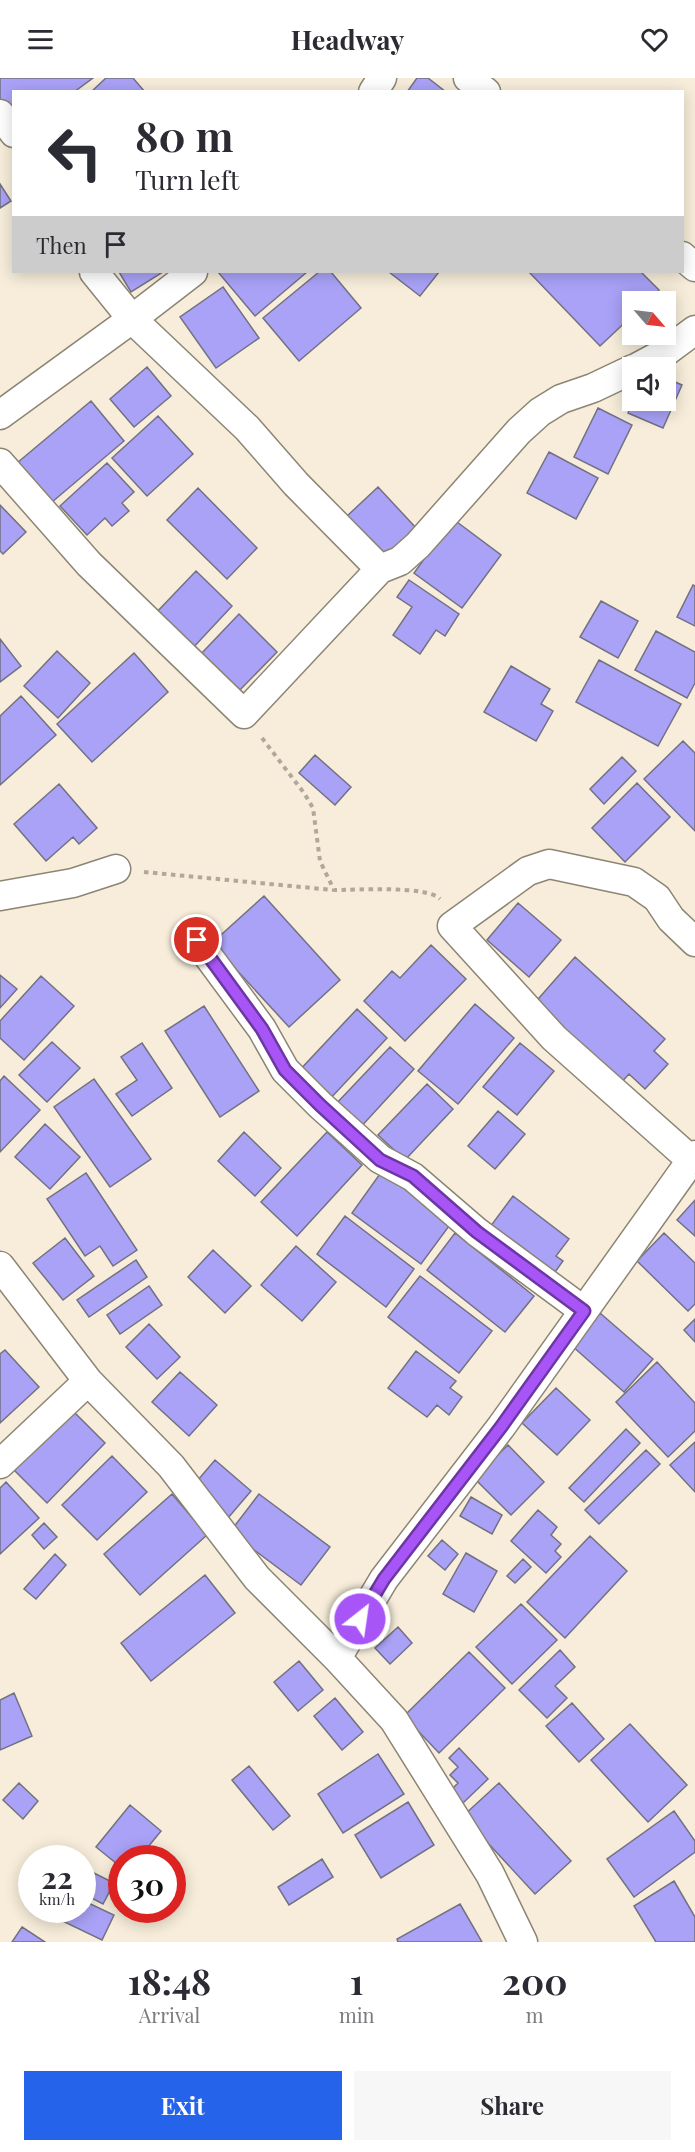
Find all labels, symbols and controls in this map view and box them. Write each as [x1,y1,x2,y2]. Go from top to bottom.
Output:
text: Headway [291,21,404,57]
icon: menu [24,23,57,56]
icon: heart [638,23,671,56]
text: 80 m [135,107,233,163]
icon: left [36,114,114,192]
text: Turn left [135,161,239,197]
icon: arrive [99,228,132,261]
text: Then [36,230,87,260]
north arrow [622,291,676,345]
map controls [622,291,676,411]
button: sound [622,357,676,411]
pin [171,914,222,965]
icon: arrive [180,923,213,956]
position arrow [328,1587,392,1651]
speed limit sign: 30 [108,1845,186,1923]
text: 22 [41,1857,73,1897]
text: km/h [39,1889,75,1909]
text: 18:48 [128,1956,211,2004]
text: 1 [350,1956,364,2004]
text: 200 [502,1956,567,2004]
text: Arrival [139,2001,200,2028]
text: min [339,2001,374,2028]
text: m [526,2001,544,2028]
button: Exit [24,2071,342,2140]
button: Share [354,2071,671,2140]

